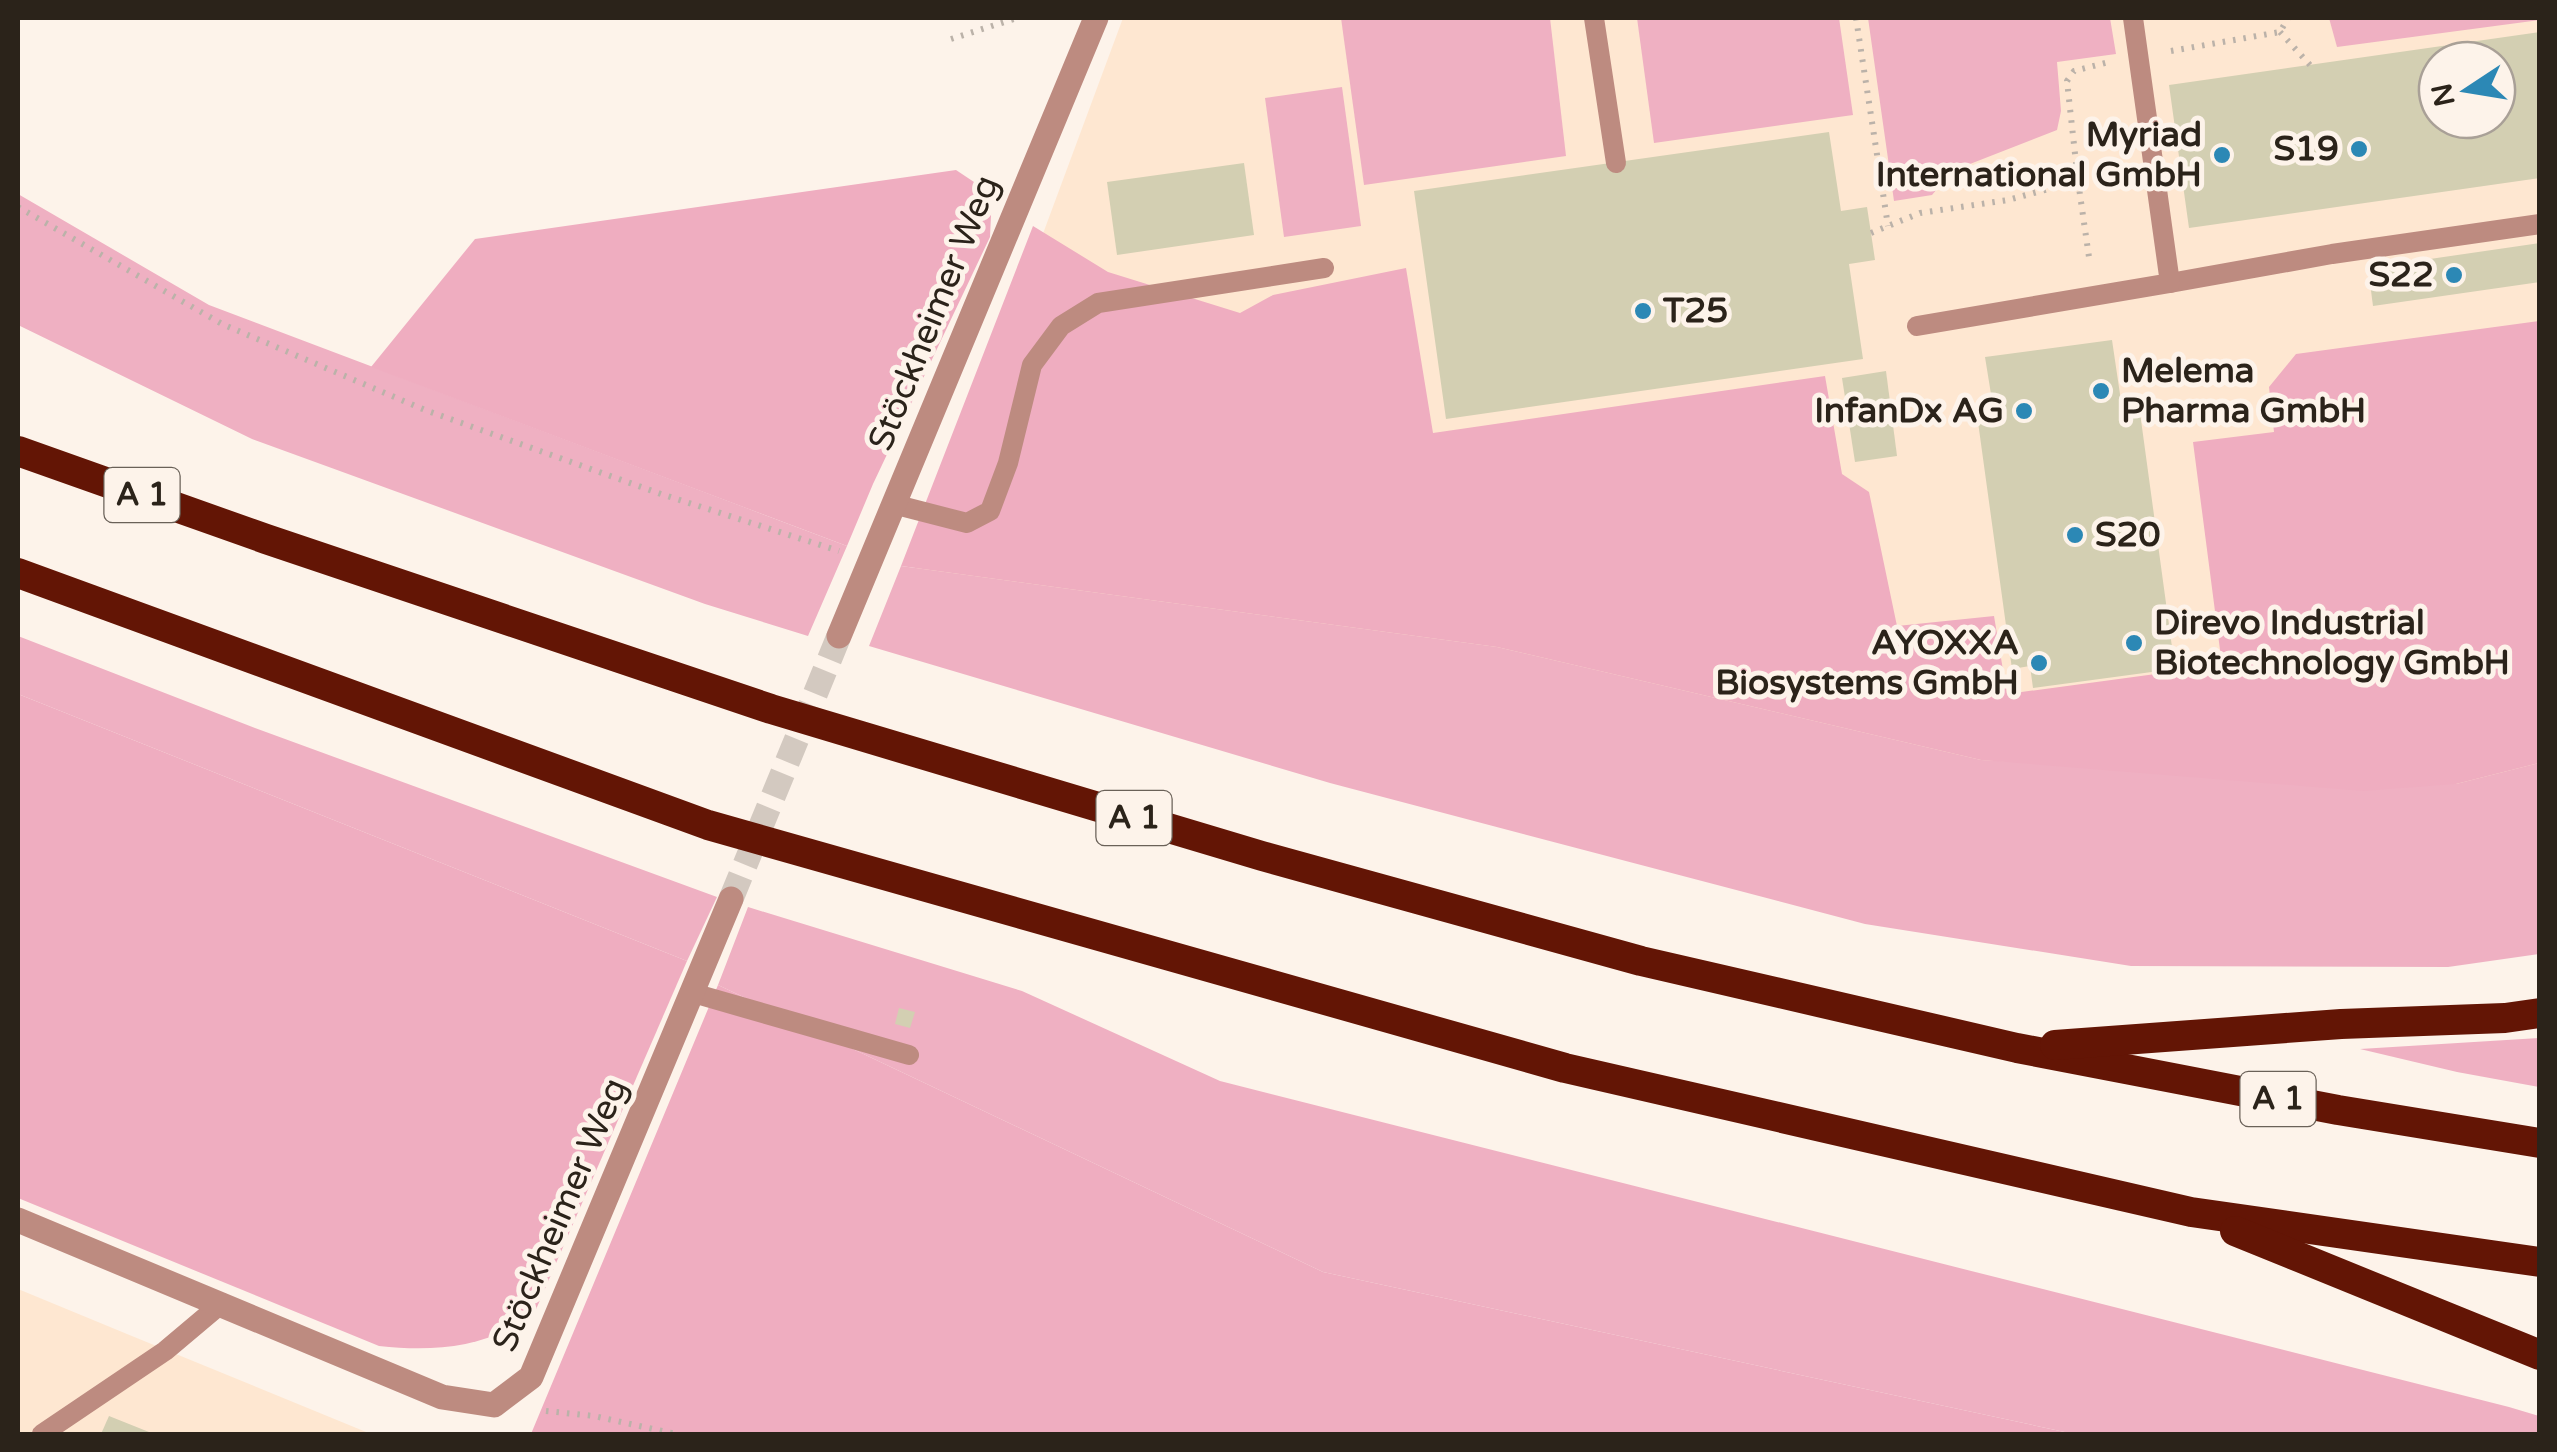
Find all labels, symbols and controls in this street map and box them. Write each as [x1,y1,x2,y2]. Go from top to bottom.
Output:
north arrow [2417,40,2517,140]
text: N [2425,80,2462,110]
place label: Myriad International GmbH [1876,114,2202,196]
place label: S19 [2273,128,2339,170]
marker: S19 [2348,138,2370,160]
marker: Myriad International GmbH [2211,144,2233,166]
street label: Stöckheimer Weg [860,169,1008,457]
place label: S22 [2368,254,2434,296]
marker: S22 [2443,264,2465,286]
place label: T25 [1662,290,1728,332]
marker: T25 [1632,300,1654,322]
place label: Melema Pharma GmbH [2121,350,2366,432]
marker: Melema Pharma GmbH [2090,380,2112,402]
place label: InfanDx AG [1814,390,2004,432]
marker: InfanDx AG [2013,400,2035,422]
road number: A 1 [104,468,180,522]
place label: S20 [2095,514,2161,556]
marker: S20 [2064,524,2086,546]
place label: Direvo Industrial Biotechnology GmbH [2154,602,2510,684]
place label: AYOXXA Biosystems GmbH [1715,622,2019,704]
marker: Direvo Industrial Biotechnology GmbH [2123,632,2145,654]
marker: AYOXXA Biosystems GmbH [2028,652,2050,674]
road number: A 1 [1096,791,1172,845]
street label: Stöckheimer Weg [483,1072,637,1358]
road number: A 1 [2240,1072,2316,1126]

